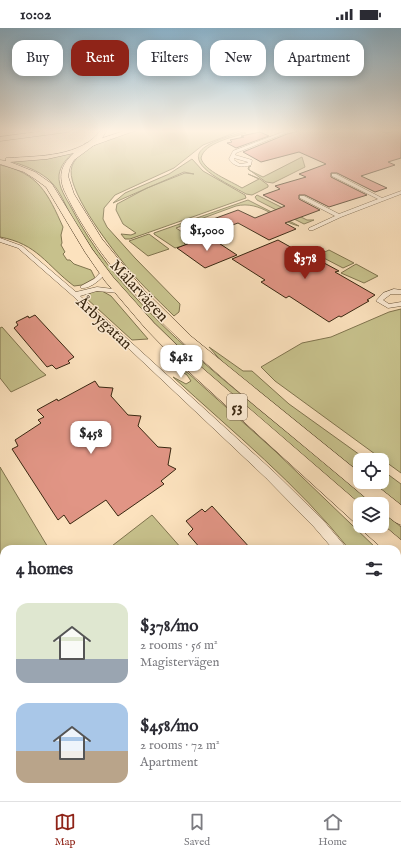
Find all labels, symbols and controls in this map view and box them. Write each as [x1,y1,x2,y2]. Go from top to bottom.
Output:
text: 10:02 [20,5,51,24]
chip: Buy [12,40,63,76]
chip: Rent [71,40,129,76]
chip: Filters [137,40,202,76]
chip: New [210,40,266,76]
chip: Apartment [274,40,364,76]
pin: $1,000 [174,218,240,252]
text: $1,000 [190,222,224,239]
pin: $378 [281,246,329,280]
text: $378 [293,250,317,267]
street label: Mälarvägen [105,256,173,327]
street label: Årbygatan [71,290,137,355]
pin: $481 [157,345,205,379]
text: $481 [169,349,193,366]
road number: 53 [227,394,247,420]
pin: $458 [67,421,115,455]
text: $458 [79,425,103,442]
map controls [353,453,389,533]
button: locate [353,453,389,489]
button: layers [353,497,389,533]
icon: filters [363,558,385,580]
text: 4 homes [16,559,73,580]
text: $378/mo [140,616,198,637]
icon: home [48,619,96,667]
text: 2 rooms · 56 m² [140,637,218,654]
text: Magistervägen [140,654,219,671]
text: $458/mo [140,716,199,737]
icon: home [48,719,96,767]
text: 2 rooms · 72 m² [140,737,220,754]
text: Apartment [140,754,198,771]
tab: Map [54,811,76,849]
tab: Saved [184,811,210,849]
tab: Home [318,811,347,849]

